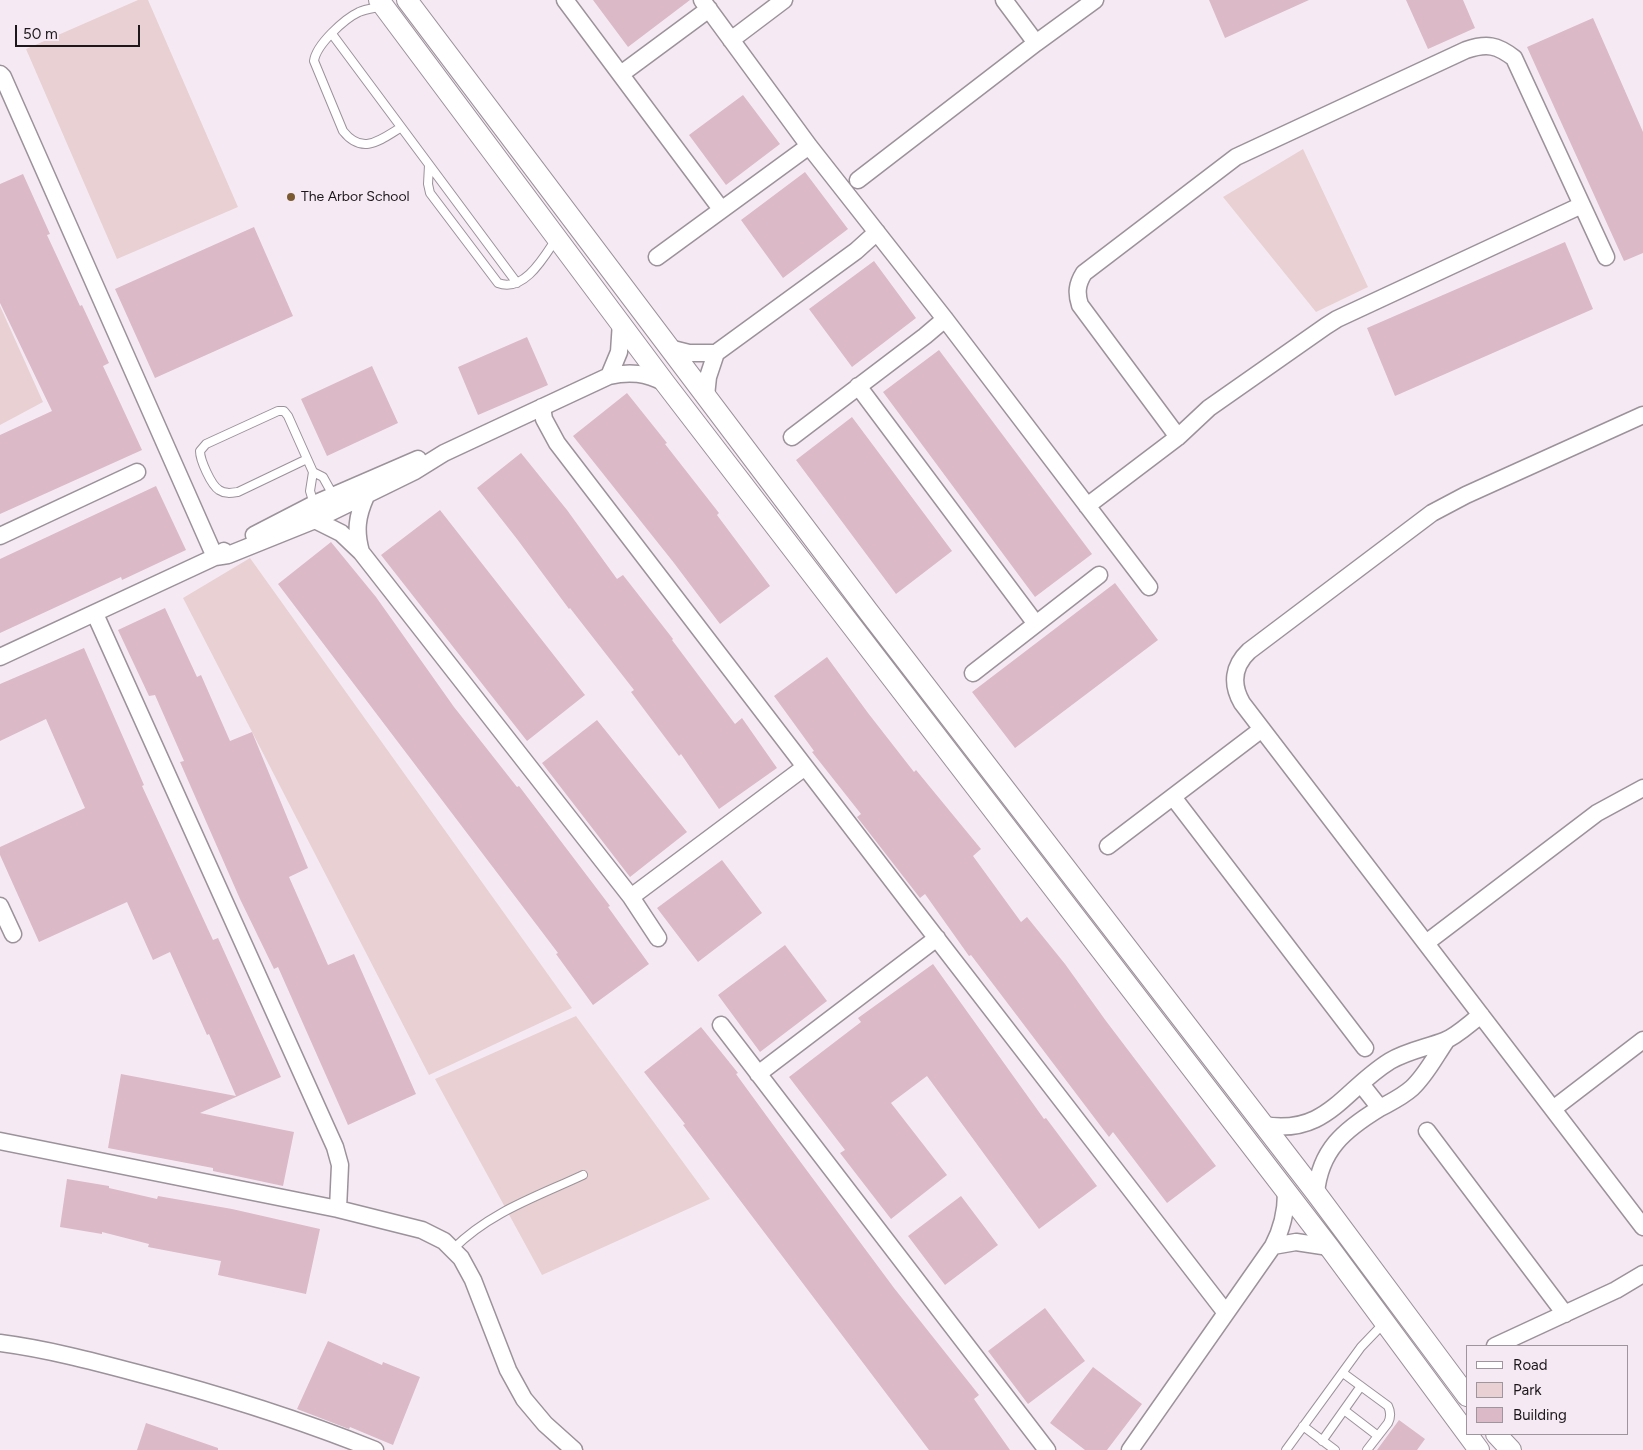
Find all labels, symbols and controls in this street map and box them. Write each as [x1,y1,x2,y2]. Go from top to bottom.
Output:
scale bar [18,15,142,47]
text: 50 m [23,25,58,43]
place label: The Arbor School [301,189,410,205]
marker: The Arbor School [285,191,297,203]
legend [1466,1345,1628,1435]
text: Road [1513,1356,1548,1374]
text: Park [1513,1381,1542,1399]
text: Building [1513,1406,1567,1424]

